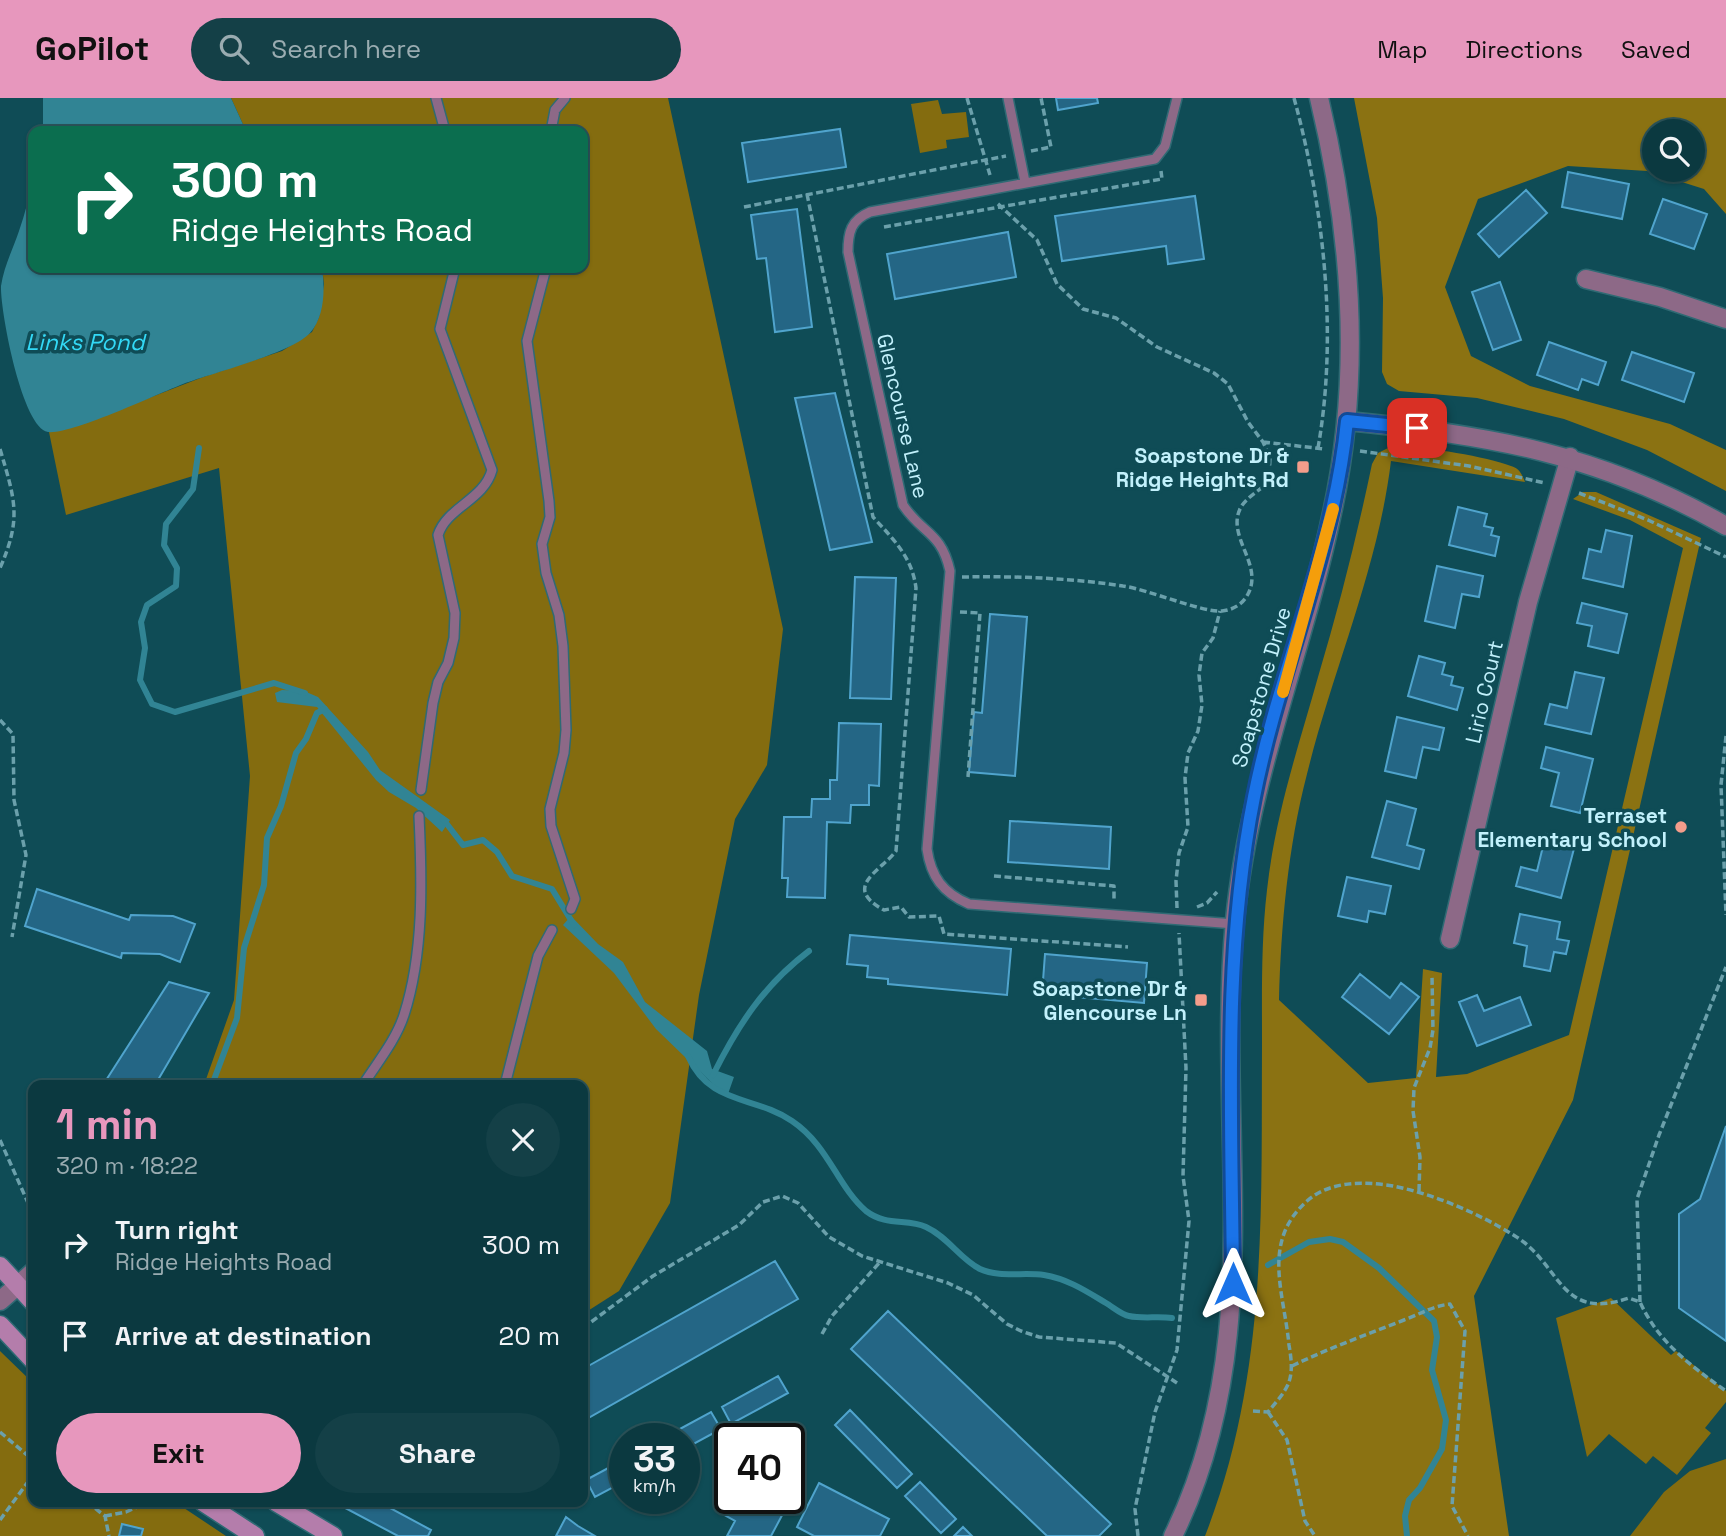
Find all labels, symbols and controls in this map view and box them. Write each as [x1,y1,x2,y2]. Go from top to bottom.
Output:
search box [191,18,681,81]
text: GoPilot [35,28,149,70]
icon: search [215,30,253,68]
text: Search here [271,32,421,66]
text: Map [1377,34,1427,65]
text: Directions [1465,34,1583,65]
text: Saved [1621,34,1691,65]
map controls [1642,119,1705,182]
button: search [1642,119,1705,182]
text: 300 m [171,149,319,211]
icon: right [56,154,147,245]
text: Ridge Heights Road [171,210,473,250]
water label: Links Pond [26,327,147,357]
street label: Glencourse Lane [871,331,935,501]
pin [1387,398,1447,458]
icon: arrive [1398,409,1436,447]
place label: Soapstone Dr & Ridge Heights Rd [1116,442,1290,493]
marker: Soapstone Dr & Ridge Heights Rd [1295,459,1311,475]
street label: Soapstone Drive [1225,604,1297,770]
street label: Lirio Court [1459,638,1509,746]
place label: Terraset Elementary School [1477,802,1667,853]
marker: Terraset Elementary School [1673,819,1689,835]
place label: Soapstone Dr & Glencourse Ln [1033,975,1188,1026]
marker: Soapstone Dr & Glencourse Ln [1193,992,1209,1008]
text: 1 min [56,1098,159,1151]
button: close [486,1103,560,1177]
text: 320 m · 18:22 [56,1151,198,1181]
text: Turn right [115,1213,239,1247]
icon: right [56,1226,94,1264]
text: 300 m [482,1228,560,1262]
text: Ridge Heights Road [115,1247,332,1277]
position arrow [1196,1247,1270,1321]
icon: arrive [56,1317,94,1355]
text: Arrive at destination [115,1319,372,1353]
text: 20 m [499,1319,560,1353]
button: Exit [56,1413,301,1493]
button: Share [315,1413,560,1493]
speed limit sign: 40 [714,1423,805,1514]
text: 33 [633,1437,676,1481]
text: km/h [633,1474,676,1497]

